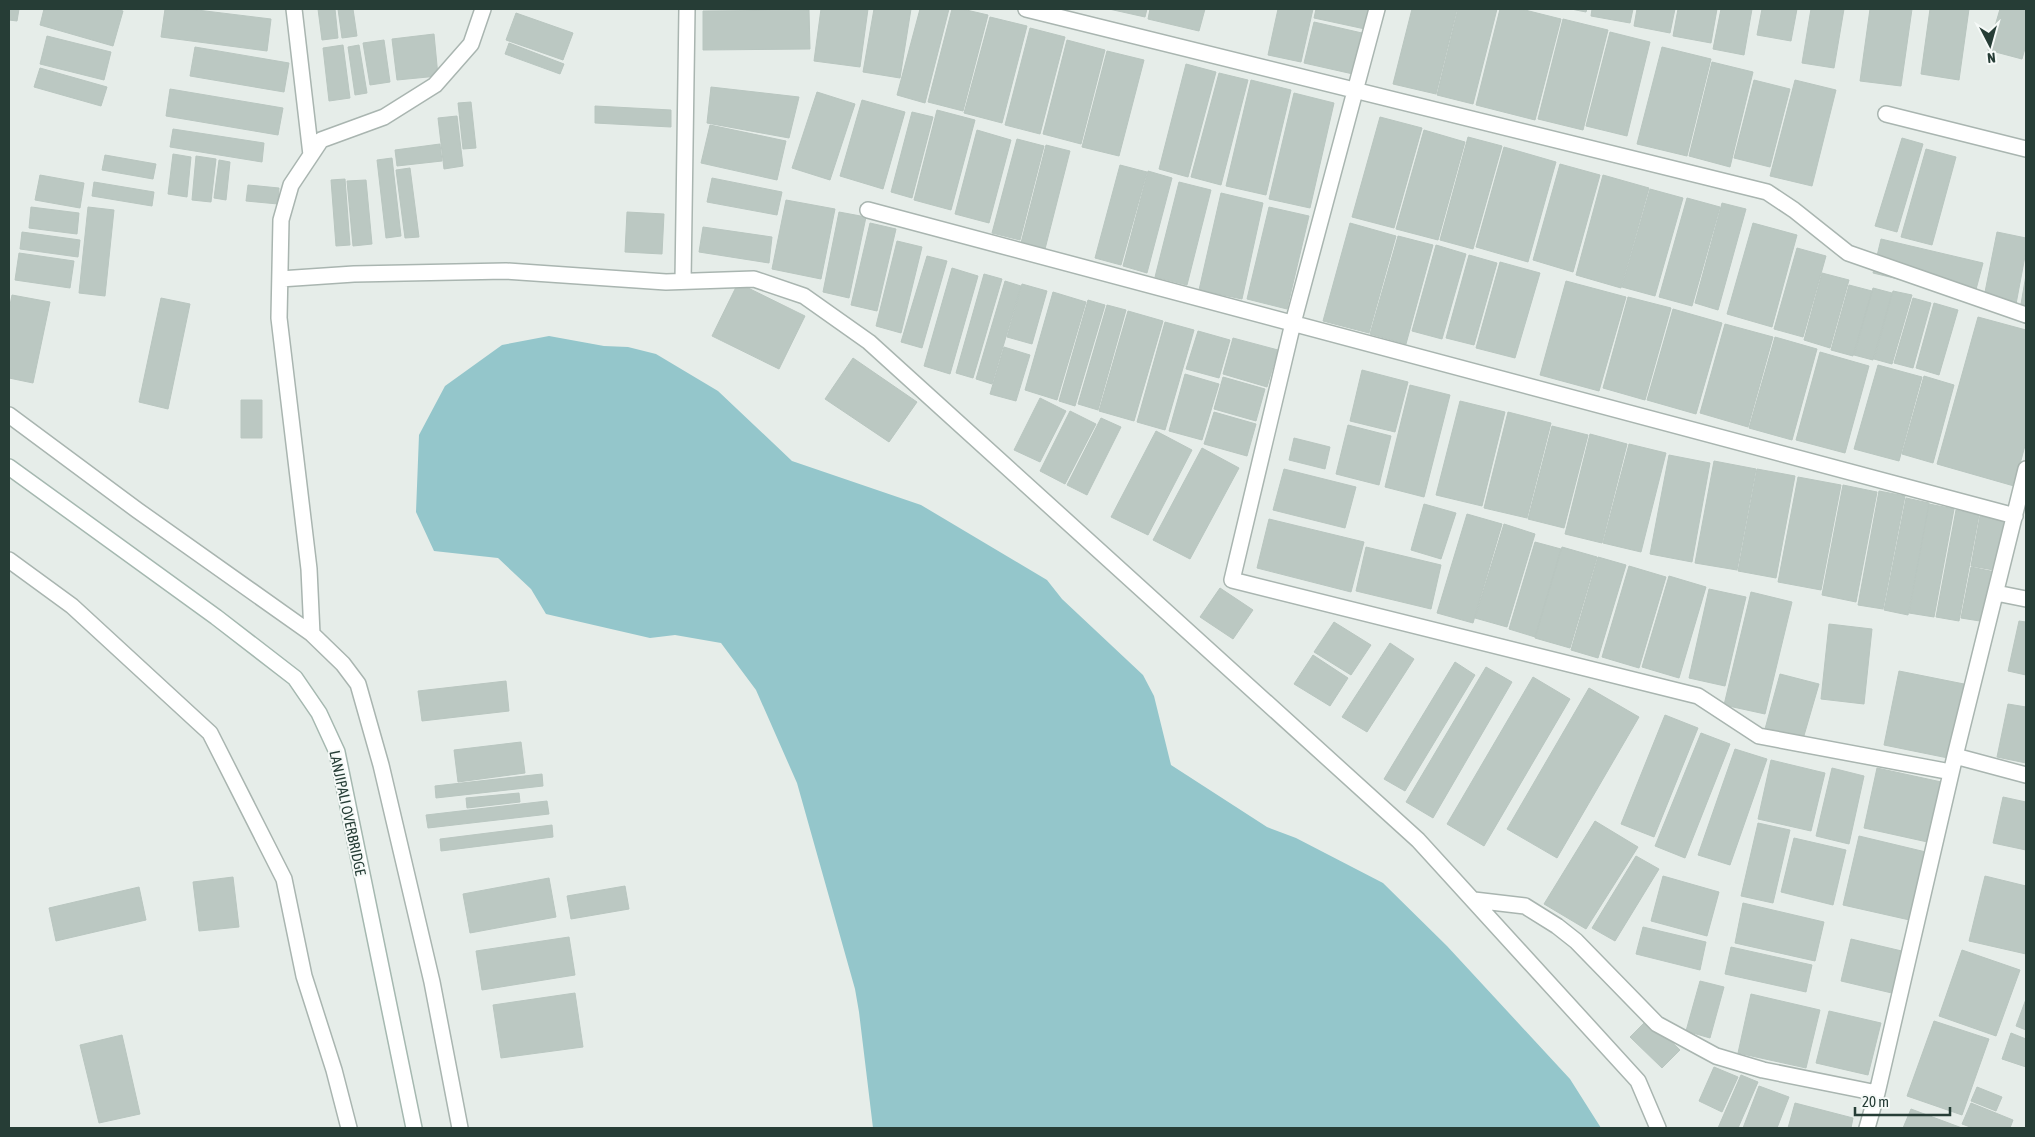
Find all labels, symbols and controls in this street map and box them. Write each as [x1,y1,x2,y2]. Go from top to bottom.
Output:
north arrow [1965,20,2015,70]
text: N [1986,50,1996,66]
street label: LANJIPALI OVERBRIDGE [326,749,370,878]
scale bar [1855,1084,1950,1116]
text: 20 m [1862,1093,1889,1110]

